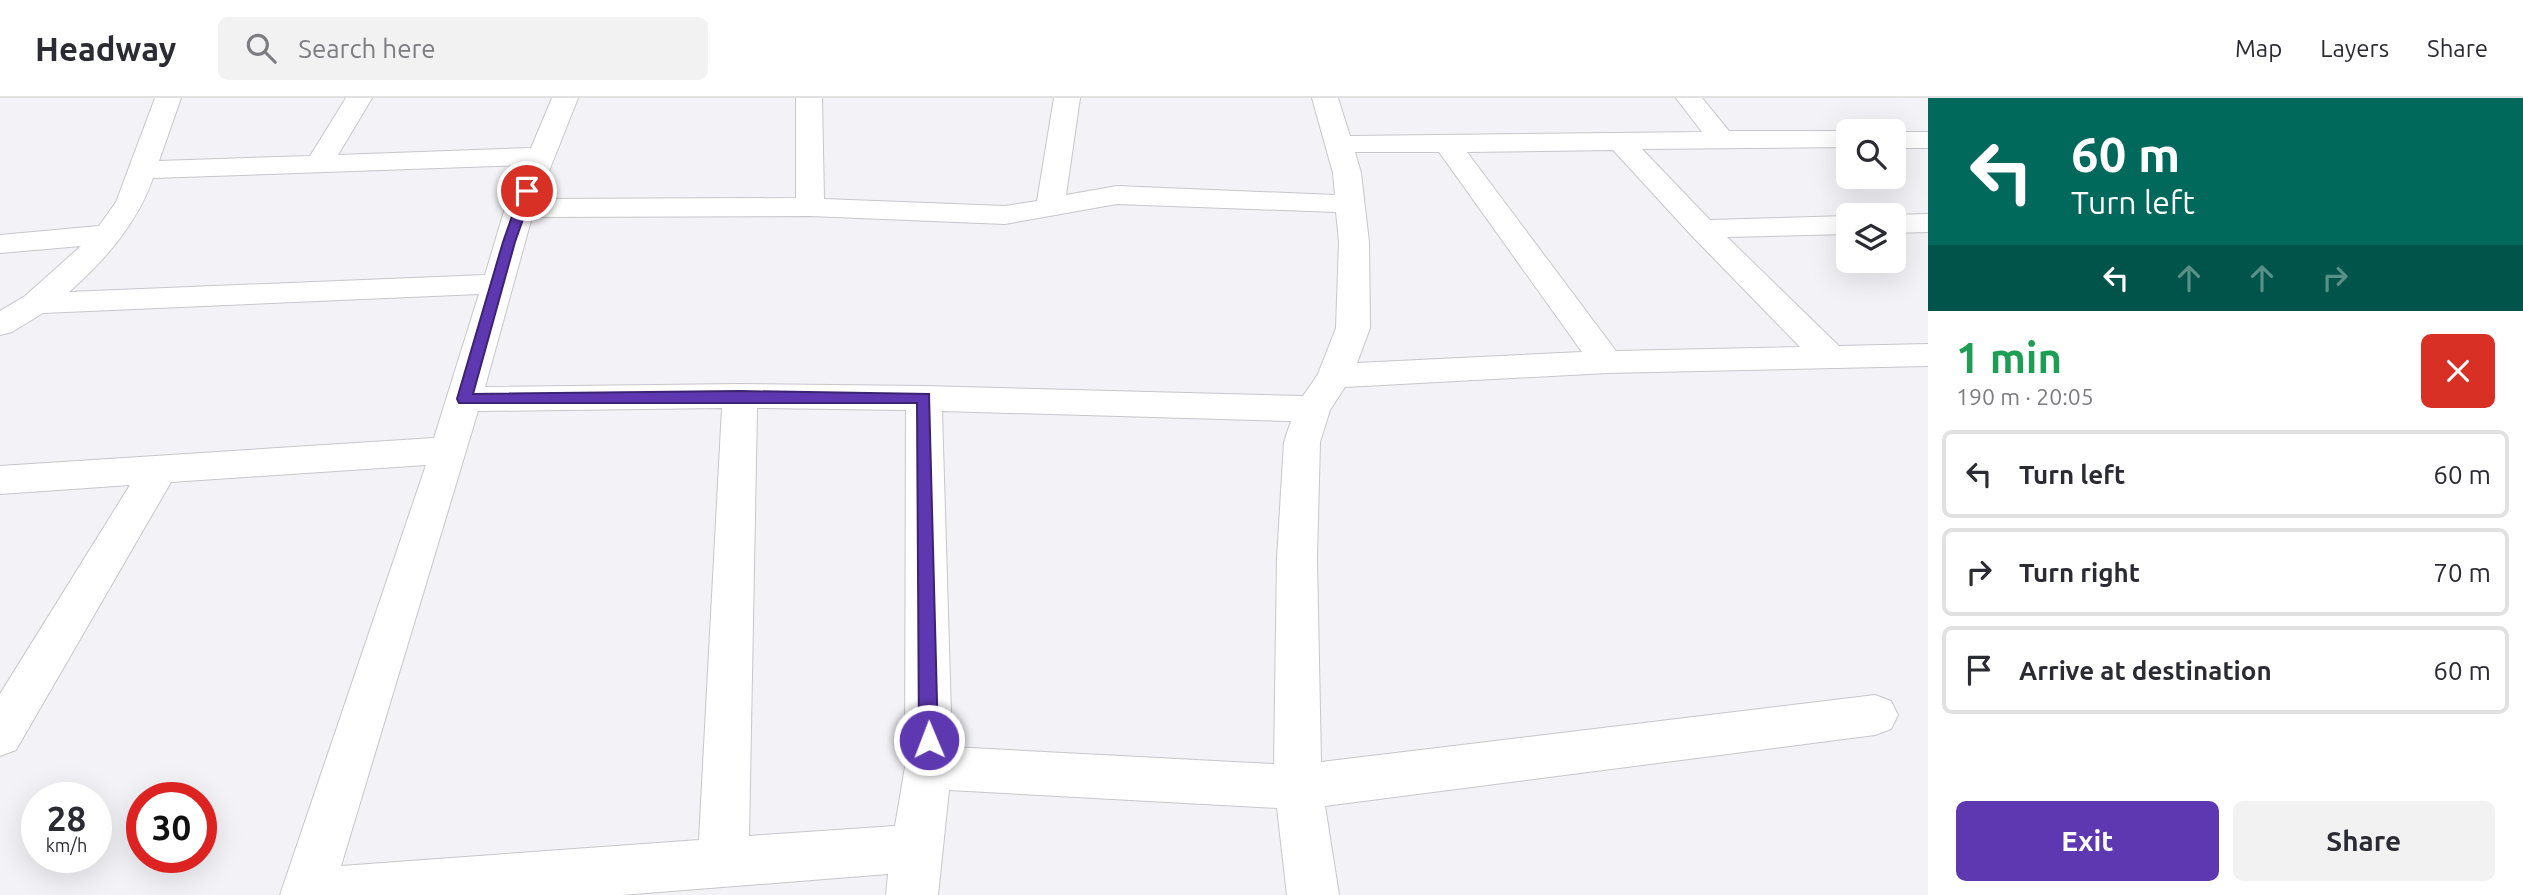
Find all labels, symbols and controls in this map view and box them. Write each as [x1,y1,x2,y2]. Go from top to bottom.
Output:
search box [218,17,708,80]
icon: search [242,29,280,67]
text: Headway [35,30,176,67]
text: Search here [298,34,436,63]
text: Map [2235,35,2282,62]
text: Layers [2320,35,2389,62]
text: Share [2427,35,2488,62]
map controls [1836,119,1906,273]
button: search [1836,119,1906,189]
icon: left [1956,126,2047,217]
text: 60 m [2071,126,2180,181]
pin [497,161,557,221]
icon: arrive [508,172,546,210]
text: Turn left [2071,184,2195,220]
button: layers [1836,203,1906,273]
icon: left [2097,259,2135,297]
icon: ahead [2170,259,2208,297]
icon: ahead [2243,259,2281,297]
icon: right [2316,259,2354,297]
text: 1 min [1956,334,2062,381]
button: close [2421,334,2495,408]
text: 190 m · 20:05 [1956,384,2094,409]
icon: left [1960,455,1998,493]
text: Turn left [2019,460,2125,489]
text: 60 m [2433,460,2491,489]
icon: right [1960,553,1998,591]
text: Turn right [2019,558,2140,587]
text: 70 m [2433,558,2491,587]
icon: arrive [1960,651,1998,689]
text: Arrive at destination [2019,656,2272,685]
text: 60 m [2433,656,2491,685]
position arrow [892,703,966,777]
speed limit sign: 30 [126,782,217,873]
text: 28 [47,798,86,838]
button: Exit [1956,801,2219,881]
button: Share [2233,801,2495,881]
text: km/h [46,835,87,855]

